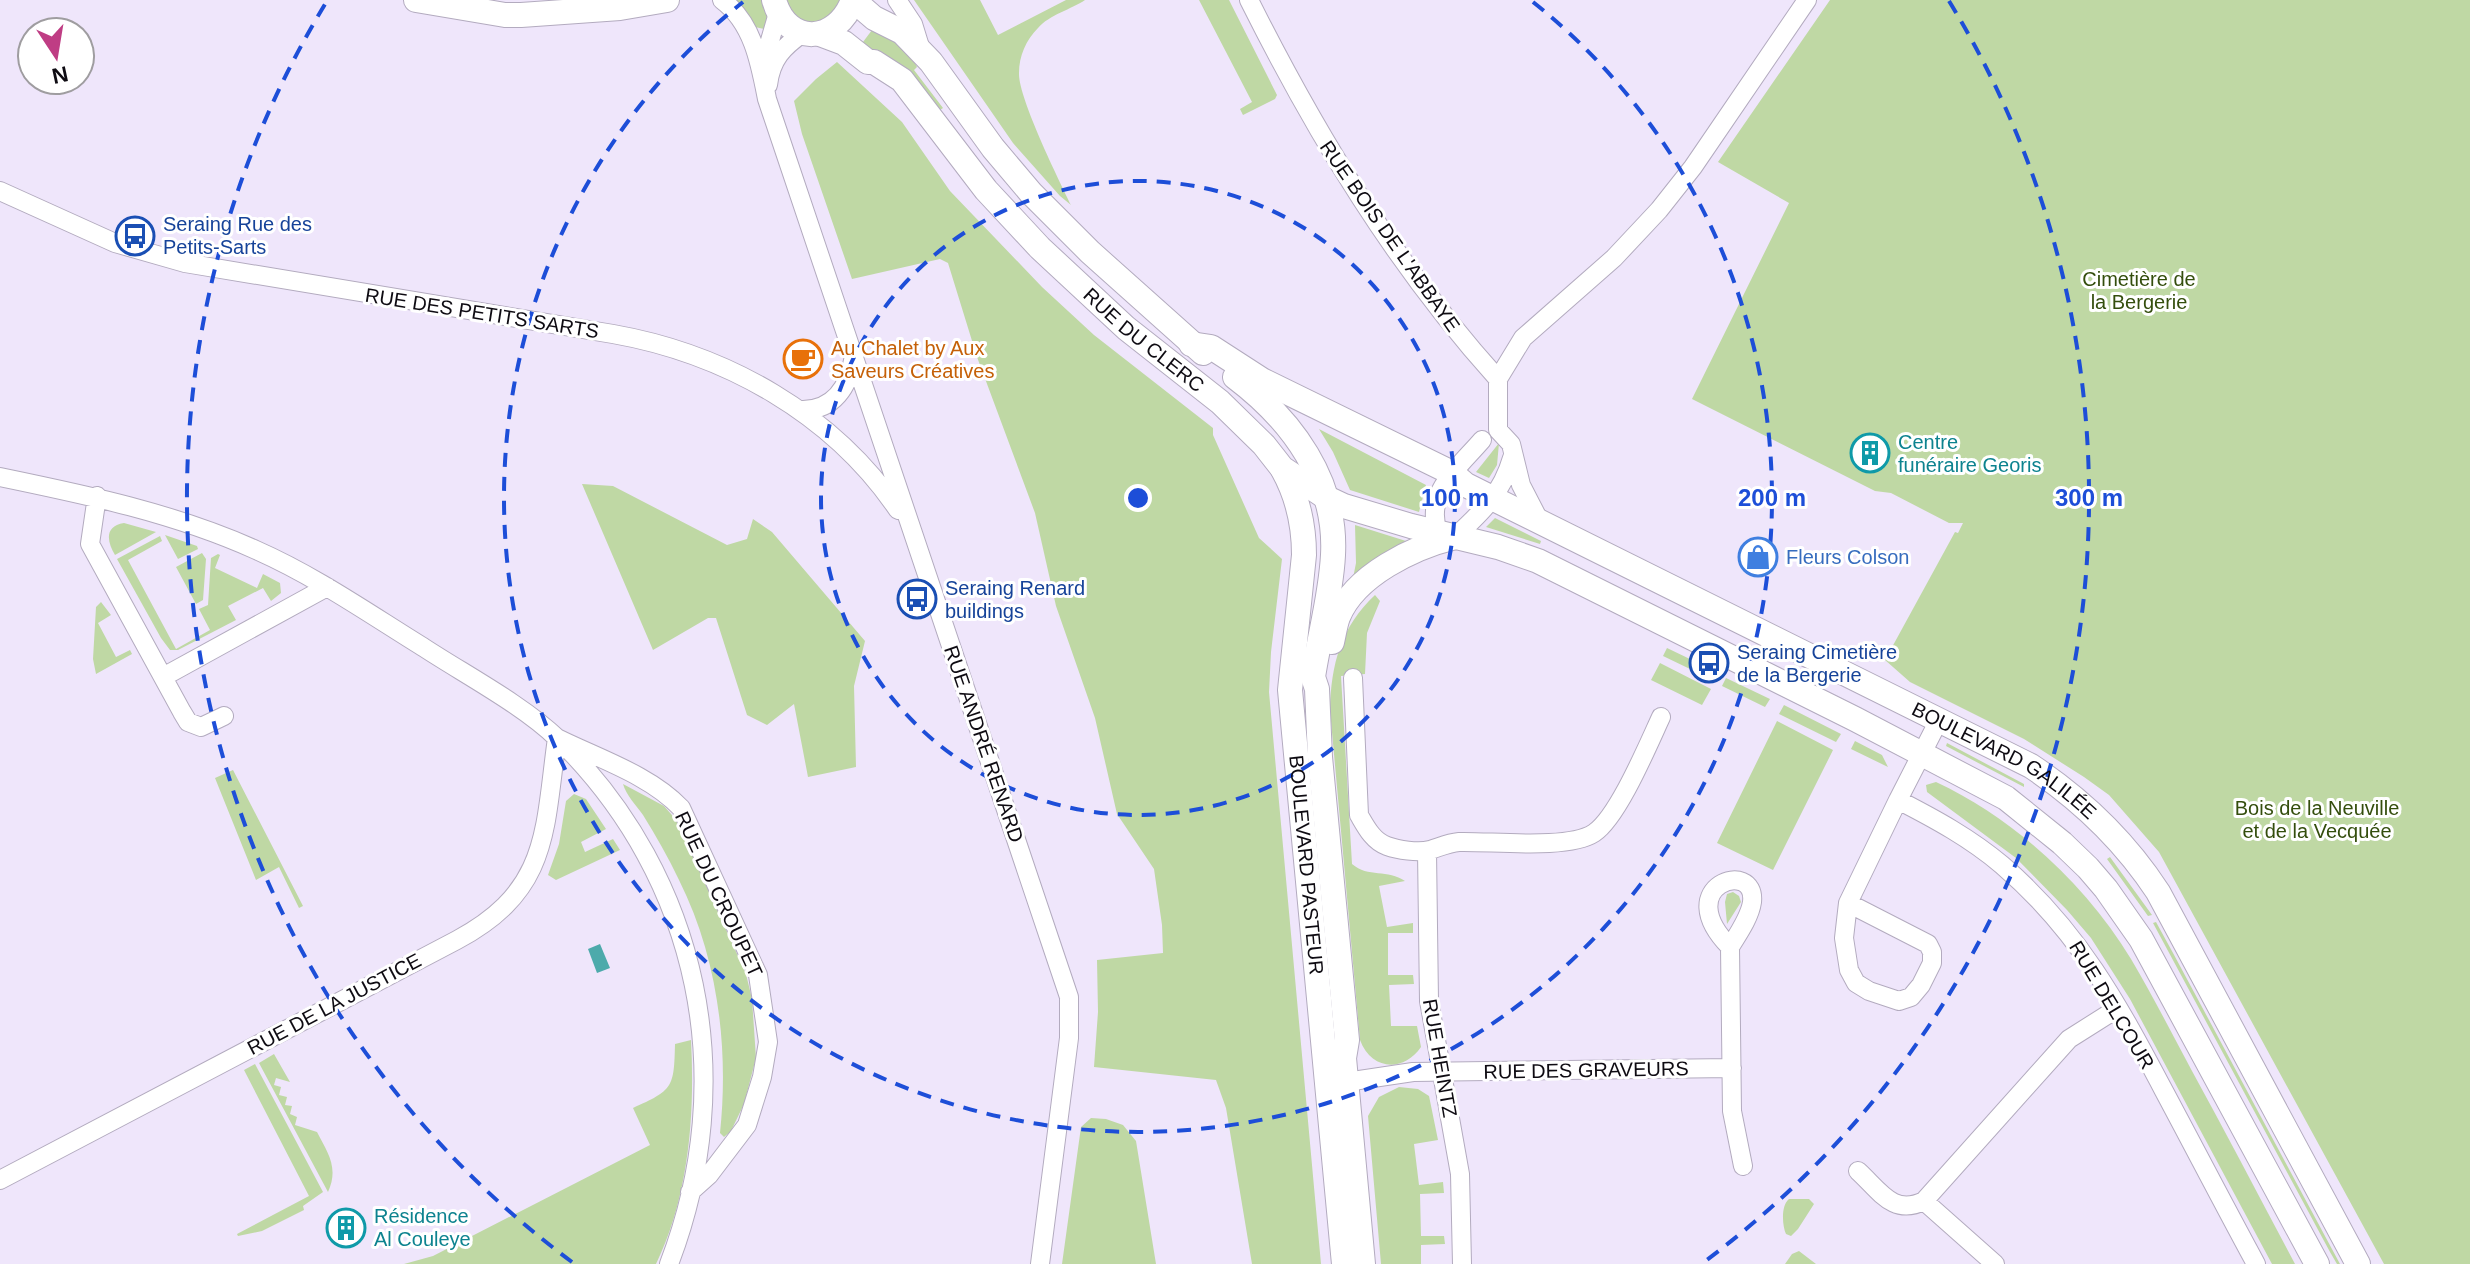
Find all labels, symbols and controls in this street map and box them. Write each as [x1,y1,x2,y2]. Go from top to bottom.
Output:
north arrow [16,16,96,96]
text: N [50,61,70,89]
street label: RUE BOIS DE L'ABBAYE [1316,136,1464,336]
place label: Seraing Rue des Petits-Sarts [163,213,312,258]
bus stop icon: Seraing Rue des Petits-Sarts [114,215,156,257]
park label: Cimetière de la Bergerie [2082,268,2196,313]
street label: RUE DU CLERC [1079,283,1209,396]
street label: RUE DES PETITS SARTS [364,284,600,342]
place label: Au Chalet by Aux Saveurs Créatives [831,337,994,382]
cafe icon: Au Chalet by Aux Saveurs Créatives [782,338,824,380]
place label: Centre funéraire Georis [1898,431,2041,476]
building icon: Centre funéraire Georis [1849,432,1891,474]
centre of rings [1124,484,1152,512]
text: 100 m [1421,484,1489,511]
text: 200 m [1738,484,1806,511]
text: 300 m [2055,484,2123,511]
shop icon: Fleurs Colson [1737,536,1779,578]
place label: Fleurs Colson [1786,546,1909,568]
place label: Seraing Renard buildings [945,577,1085,622]
bus stop icon: Seraing Renard buildings [896,578,938,620]
place label: Seraing Cimetière de la Bergerie [1737,641,1897,686]
bus stop icon: Seraing Cimetière de la Bergerie [1688,642,1730,684]
street label: RUE ANDRÉ RENARD [940,643,1028,845]
street label: BOULEVARD GALILÉE [1908,698,2101,823]
street label: BOULEVARD PASTEUR [1285,754,1328,976]
park label: Bois de la Neuville et de la Vecquée [2235,797,2399,842]
street label: RUE DU CROUPET [671,808,767,980]
street label: RUE DELCOUR [2065,937,2159,1073]
street label: RUE DE LA JUSTICE [243,949,425,1059]
street label: RUE HEINTZ [1419,997,1461,1119]
street label: RUE DES GRAVEURS [1483,1057,1689,1083]
place label: Résidence Al Couleye [374,1205,471,1250]
building icon: Résidence Al Couleye [325,1207,367,1249]

